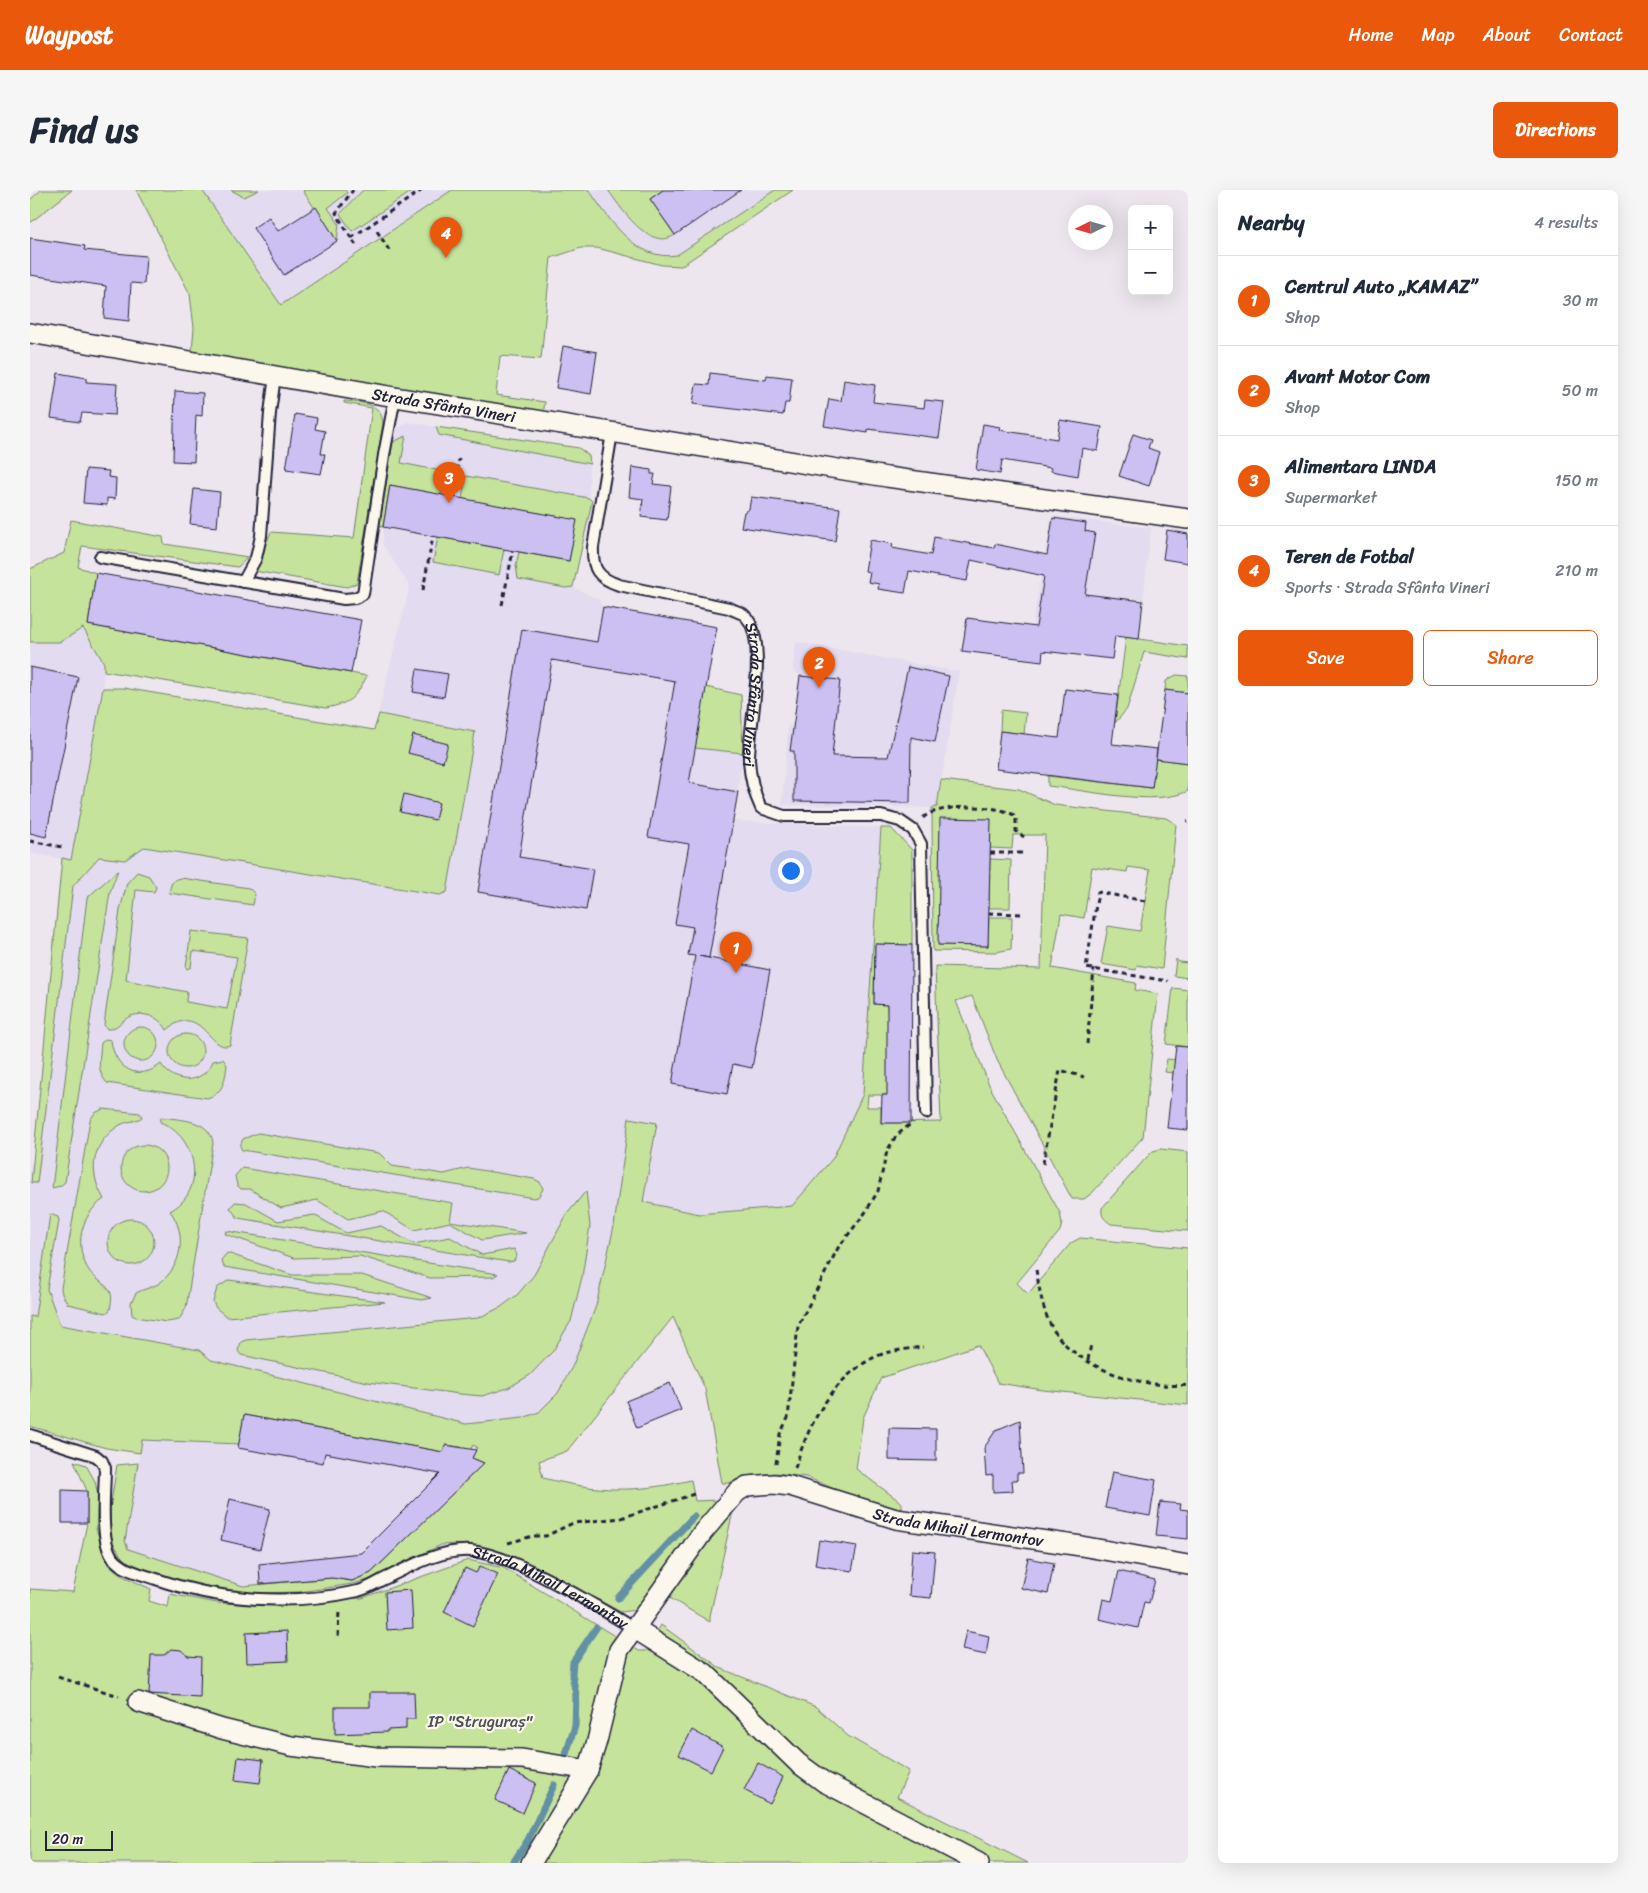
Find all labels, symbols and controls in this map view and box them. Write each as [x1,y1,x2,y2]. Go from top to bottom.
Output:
text: Waypost [25,14,113,56]
text: Home [1349,19,1394,51]
text: Map [1422,19,1455,51]
text: About [1483,19,1531,51]
text: Contact [1559,19,1623,51]
text: Find us [30,99,138,161]
button: Directions [1493,102,1618,158]
text: Nearby [1238,204,1304,242]
north arrow [1068,205,1113,250]
map controls [1128,205,1173,295]
button: + [1128,205,1173,250]
text: 4 results [1534,208,1598,237]
pin: 4 [430,217,462,258]
button: − [1128,250,1173,295]
text: Centrul Auto „KAMAZ” [1285,270,1477,303]
text: 1 [1251,286,1257,315]
text: 30 m [1563,286,1598,315]
text: Shop [1285,303,1320,332]
text: Avant Motor Com [1285,360,1430,393]
text: 2 [1249,376,1259,405]
text: 50 m [1562,376,1598,405]
street label: Strada Sfânta Vineri [370,379,518,431]
text: Shop [1285,393,1320,422]
text: Alimentara LINDA [1285,450,1436,483]
pin: 3 [433,462,465,503]
text: 3 [1250,466,1258,495]
text: 150 m [1555,466,1598,495]
text: Supermarket [1285,483,1377,512]
text: Teren de Fotbal [1285,540,1414,573]
text: 4 [1249,556,1259,585]
text: 210 m [1555,556,1598,585]
text: Sports · Strada Sfânta Vineri [1285,573,1490,602]
street label: Strada Sfânta Vineri [734,617,772,768]
button: Save [1238,630,1413,686]
button: Share [1423,630,1598,686]
pin: 2 [803,647,835,688]
your location [778,858,804,884]
pin: 1 [720,932,752,973]
street label: Strada Mihail Lermontov [869,1498,1047,1555]
street label: Strada Mihail Lermontov [469,1537,636,1638]
park label: IP "Struguraș" [427,1707,533,1736]
text: 20 m [52,1827,83,1852]
scale bar [45,1828,112,1851]

